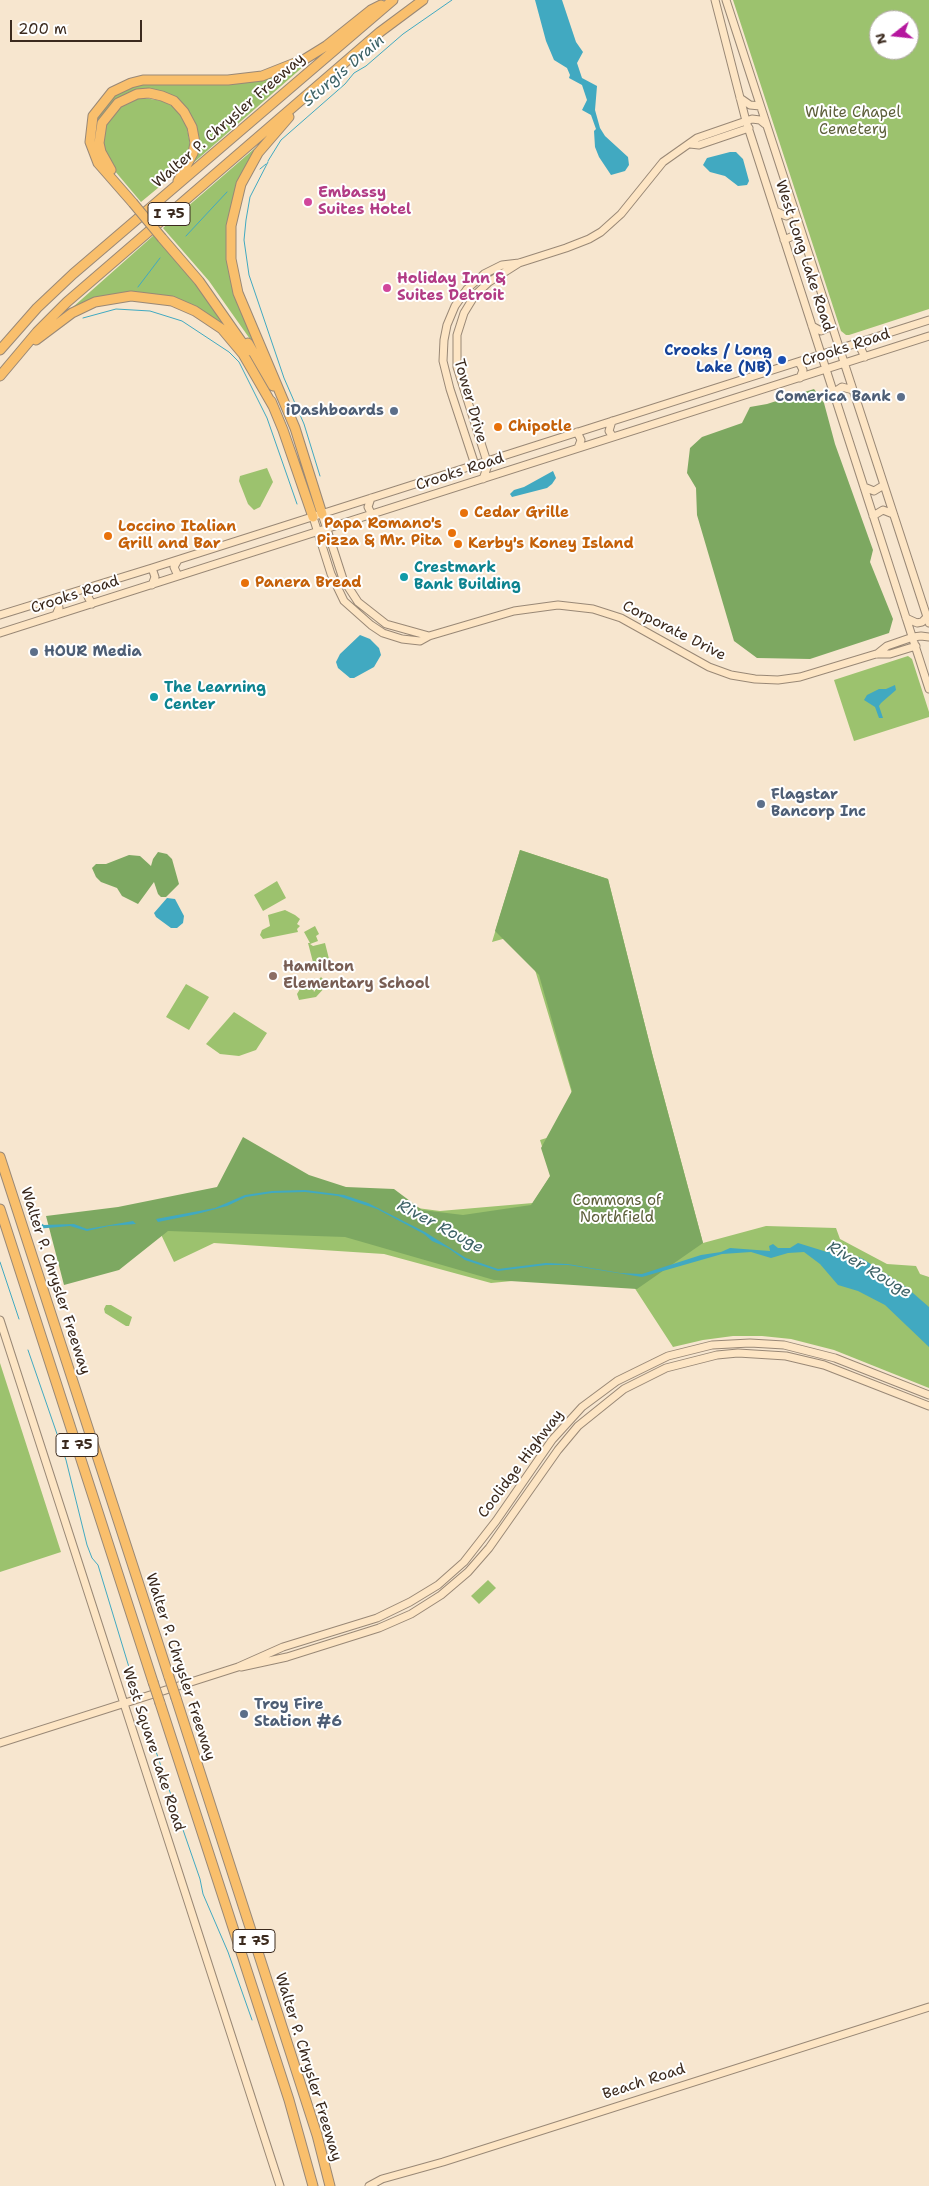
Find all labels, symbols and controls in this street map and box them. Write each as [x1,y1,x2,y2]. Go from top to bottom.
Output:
scale bar [12,10,145,42]
north arrow [869,10,919,60]
text: 200 m [18,19,67,39]
water label: Sturgis Drain [299,31,389,111]
text: N [870,31,891,47]
street label: Walter P. Chrysler Freeway [149,50,309,192]
park label: White Chapel Cemetery [805,104,901,139]
street label: West Long Lake Road [771,178,837,334]
place label: Embassy Suites Hotel [318,184,411,219]
marker: Embassy Suites Hotel [302,196,314,208]
road number: I 75 [148,202,190,225]
place label: Holiday Inn & Suites Detroit [397,270,505,305]
marker: Holiday Inn & Suites Detroit [381,282,393,294]
street label: Crooks Road [800,325,892,371]
place label: Crooks / Long Lake (NB) [664,342,772,377]
marker: Crooks / Long Lake (NB) [776,354,788,366]
street label: Tower Drive [449,357,491,445]
place label: Comerica Bank [775,388,891,406]
marker: Comerica Bank [895,391,907,403]
place label: iDashboards [286,402,384,420]
marker: iDashboards [388,405,400,417]
place label: Chipotle [508,418,572,436]
marker: Chipotle [492,421,504,433]
street label: Crooks Road [414,449,506,495]
place label: Cedar Grille [474,504,569,522]
marker: Cedar Grille [458,507,470,519]
place label: Papa Romano's Pizza & Mr. Pita [317,515,442,550]
place label: Loccino Italian Grill and Bar [118,518,236,553]
marker: Papa Romano's Pizza & Mr. Pita [446,527,458,539]
marker: Loccino Italian Grill and Bar [102,530,114,542]
place label: Kerby's Koney Island [468,535,634,553]
marker: Kerby's Koney Island [452,538,464,550]
place label: Crestmark Bank Building [414,559,521,594]
marker: Crestmark Bank Building [398,571,410,583]
street label: Crooks Road [29,572,121,618]
place label: Panera Bread [255,574,362,592]
marker: Panera Bread [239,577,251,589]
street label: Corporate Drive [619,597,729,665]
place label: HOUR Media [44,643,142,661]
marker: HOUR Media [28,646,40,658]
place label: The Learning Center [164,679,266,714]
marker: The Learning Center [148,691,160,703]
place label: Flagstar Bancorp Inc [771,786,866,821]
marker: Flagstar Bancorp Inc [755,798,767,810]
place label: Hamilton Elementary School [283,958,430,993]
marker: Hamilton Elementary School [267,970,279,982]
street label: Walter P. Chrysler Freeway [16,1185,94,1377]
park label: Commons of Northfield [573,1192,661,1227]
water label: River Rouge [394,1196,486,1258]
water label: River Rouge [823,1237,915,1303]
street label: Coolidge Highway [474,1406,568,1522]
road number: I 75 [56,1434,98,1456]
street label: Walter P. Chrysler Freeway [141,1571,219,1763]
street label: West Square Lake Road [118,1664,188,1834]
place label: Troy Fire Station #6 [254,1696,342,1731]
marker: Troy Fire Station #6 [238,1708,250,1720]
road number: I 75 [233,1930,275,1952]
street label: Walter P. Chrysler Freeway [271,1971,345,2163]
street label: Beach Road [600,2060,688,2104]

